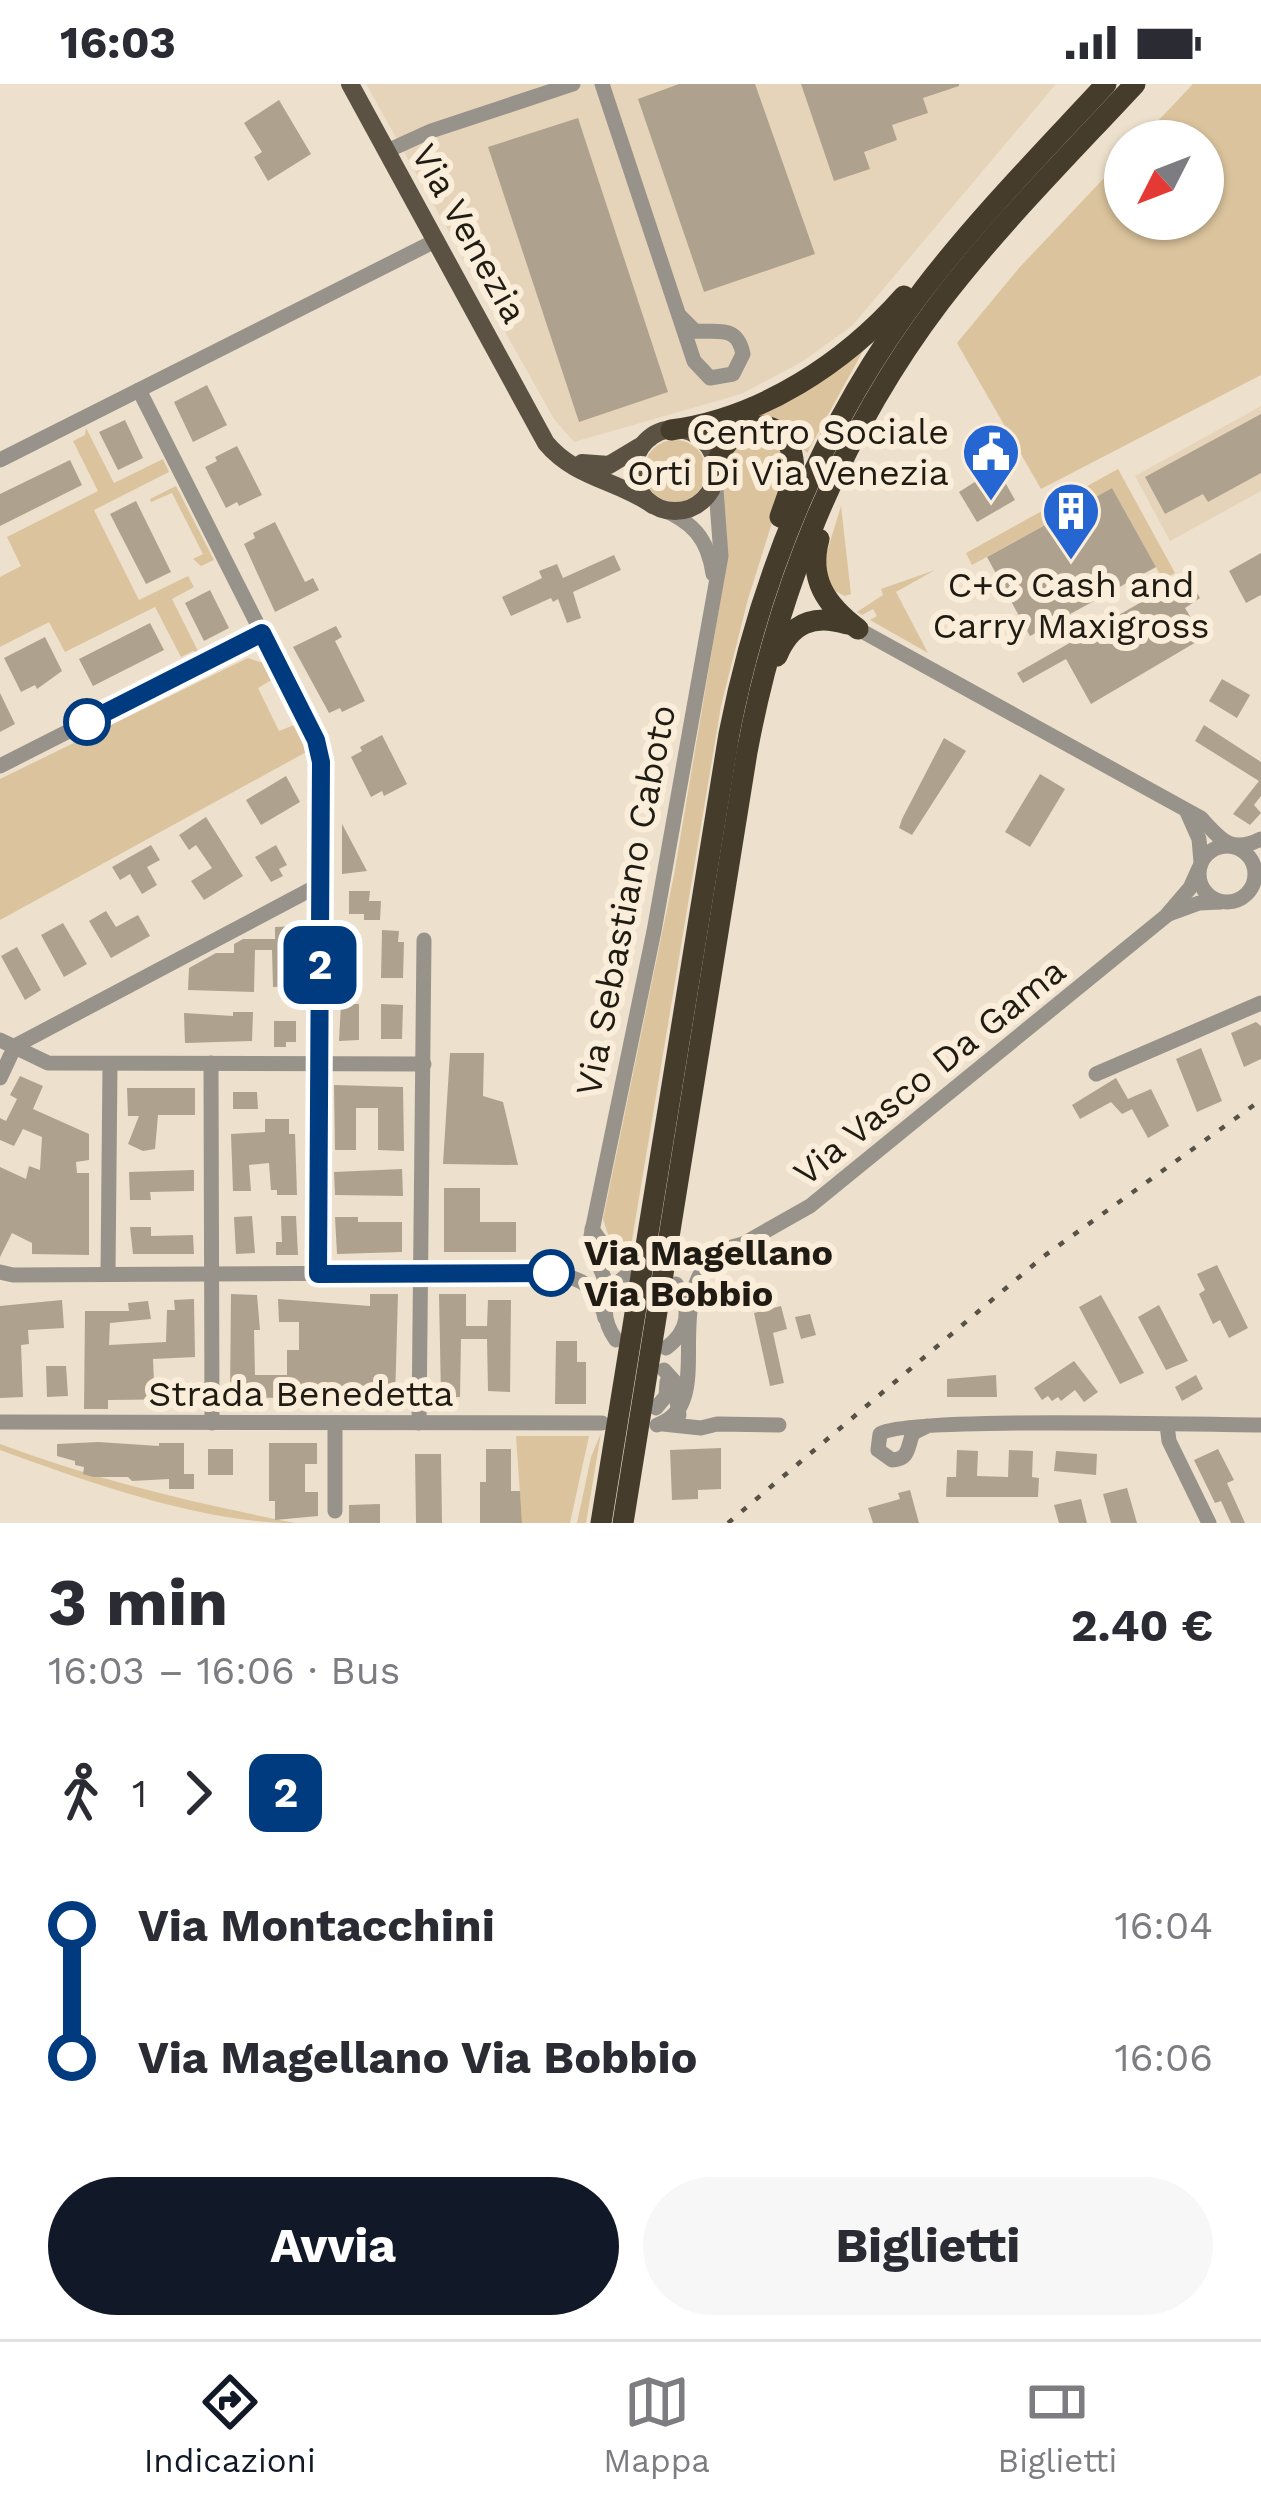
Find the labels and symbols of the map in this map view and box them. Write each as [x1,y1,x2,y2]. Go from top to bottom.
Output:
north arrow [1104,120,1224,240]
street label: Via Venezia [403,137,536,330]
place label: Centro Sociale Orti Di Via Venezia [627,411,949,494]
public building icon: Centro Sociale Orti Di Via Venezia [960,421,1022,503]
building icon: C+C Cash and Carry Maxigross [1040,480,1102,562]
place label: C+C Cash and Carry Maxigross [933,564,1209,647]
unlabelled marker [65,700,109,744]
street label: Via Sebastiano Caboto [567,701,684,1099]
line badge: 2 [281,926,359,1004]
street label: Via Vasco Da Gama [785,949,1074,1194]
place label: Via Magellano Via Bobbio [584,1232,833,1315]
marker: Via Magellano Via Bobbio [529,1251,573,1295]
street label: Strada Benedetta [148,1373,454,1415]

